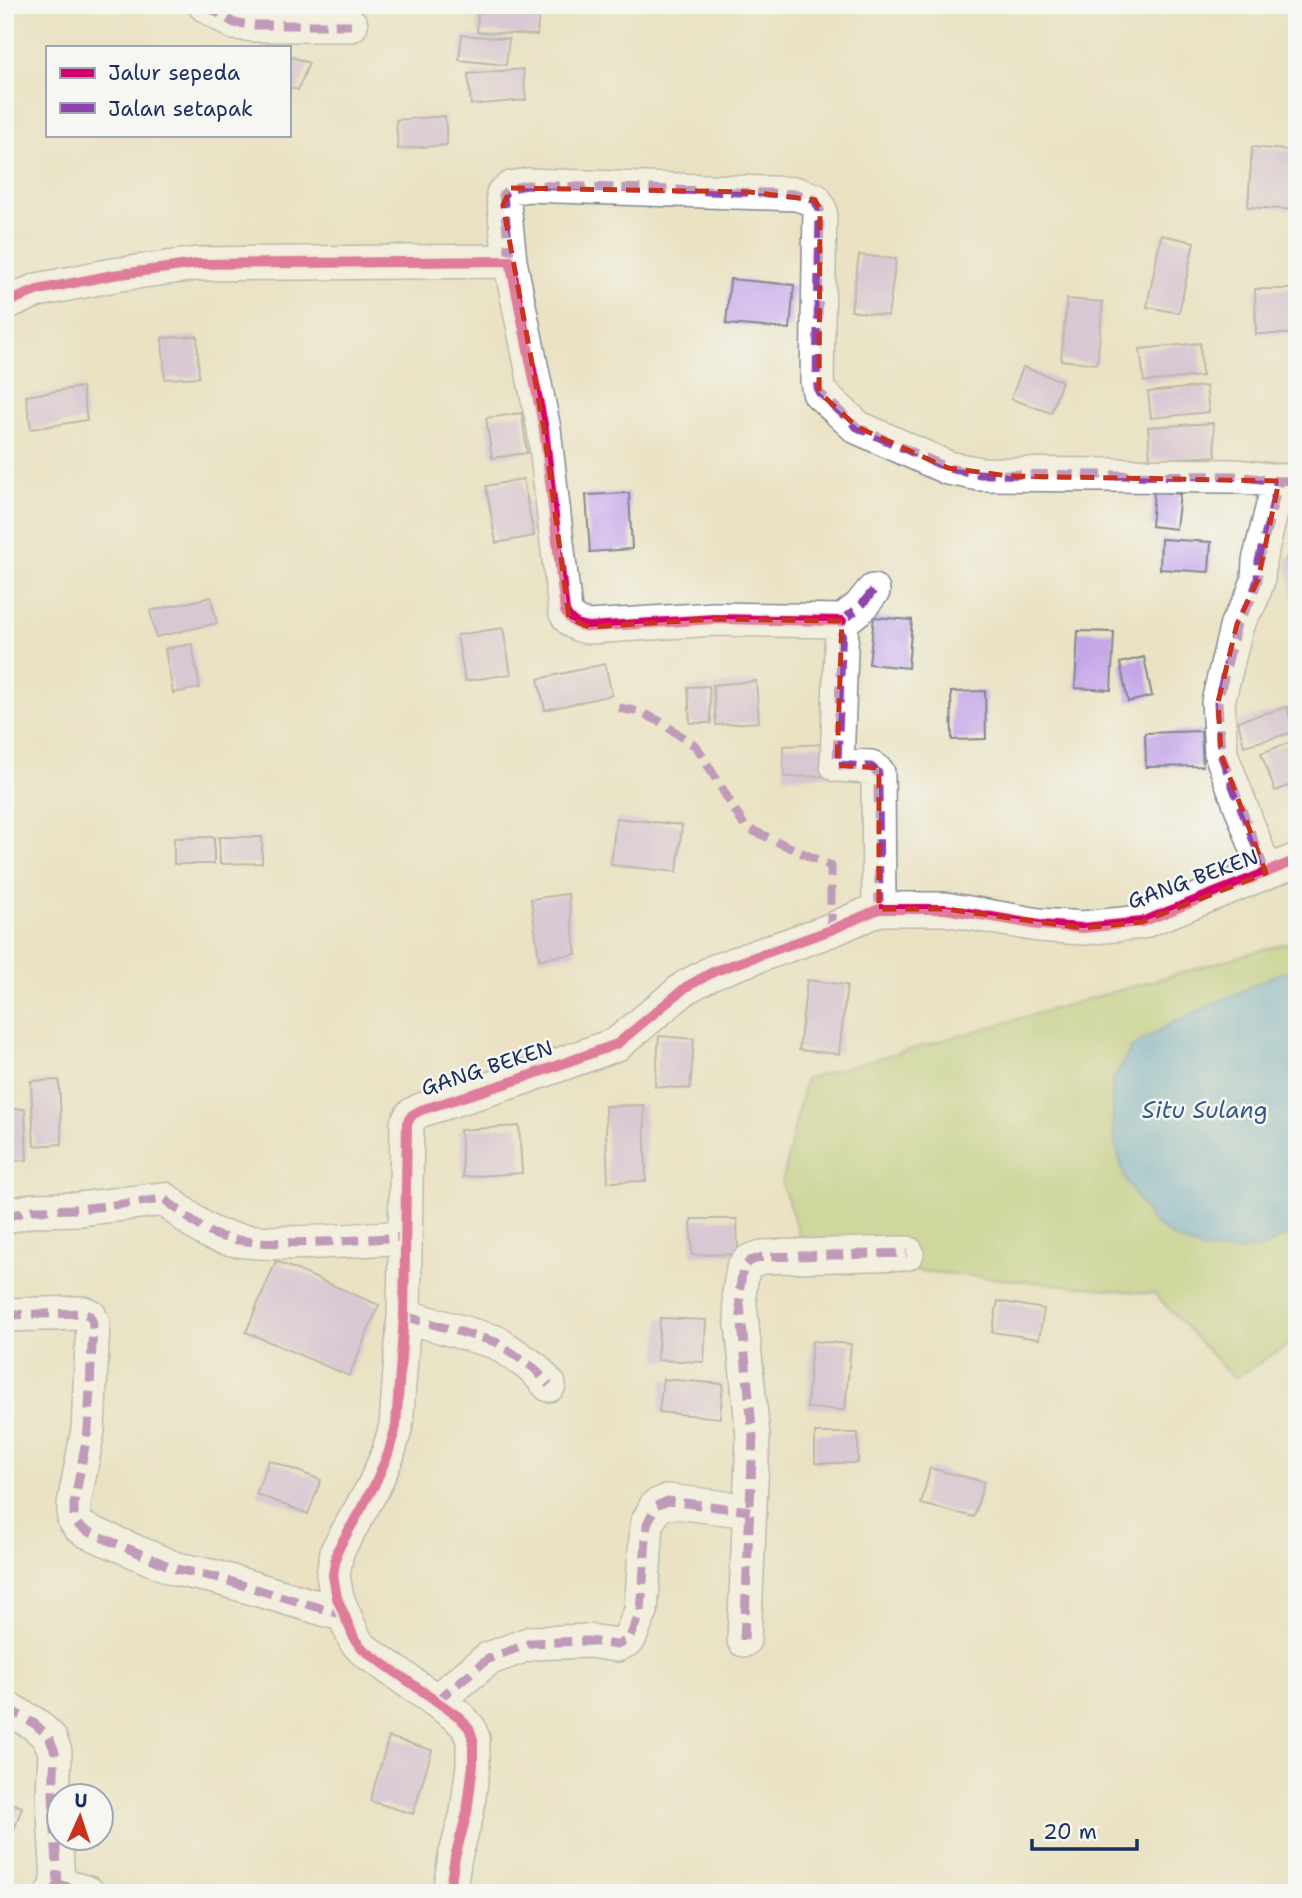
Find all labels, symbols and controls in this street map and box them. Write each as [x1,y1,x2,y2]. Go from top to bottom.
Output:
legend [46,46,290,136]
text: Jalur sepeda [108,59,240,87]
text: Jalan setapak [108,95,253,123]
street label: GANG BEKEN [1124,842,1262,916]
street label: GANG BEKEN [418,1034,556,1102]
water label: Situ Sulang [1142,1095,1268,1125]
north arrow [46,1783,116,1853]
text: U [74,1788,88,1813]
scale bar [1032,1807,1138,1851]
text: 20 m [1043,1818,1097,1846]

